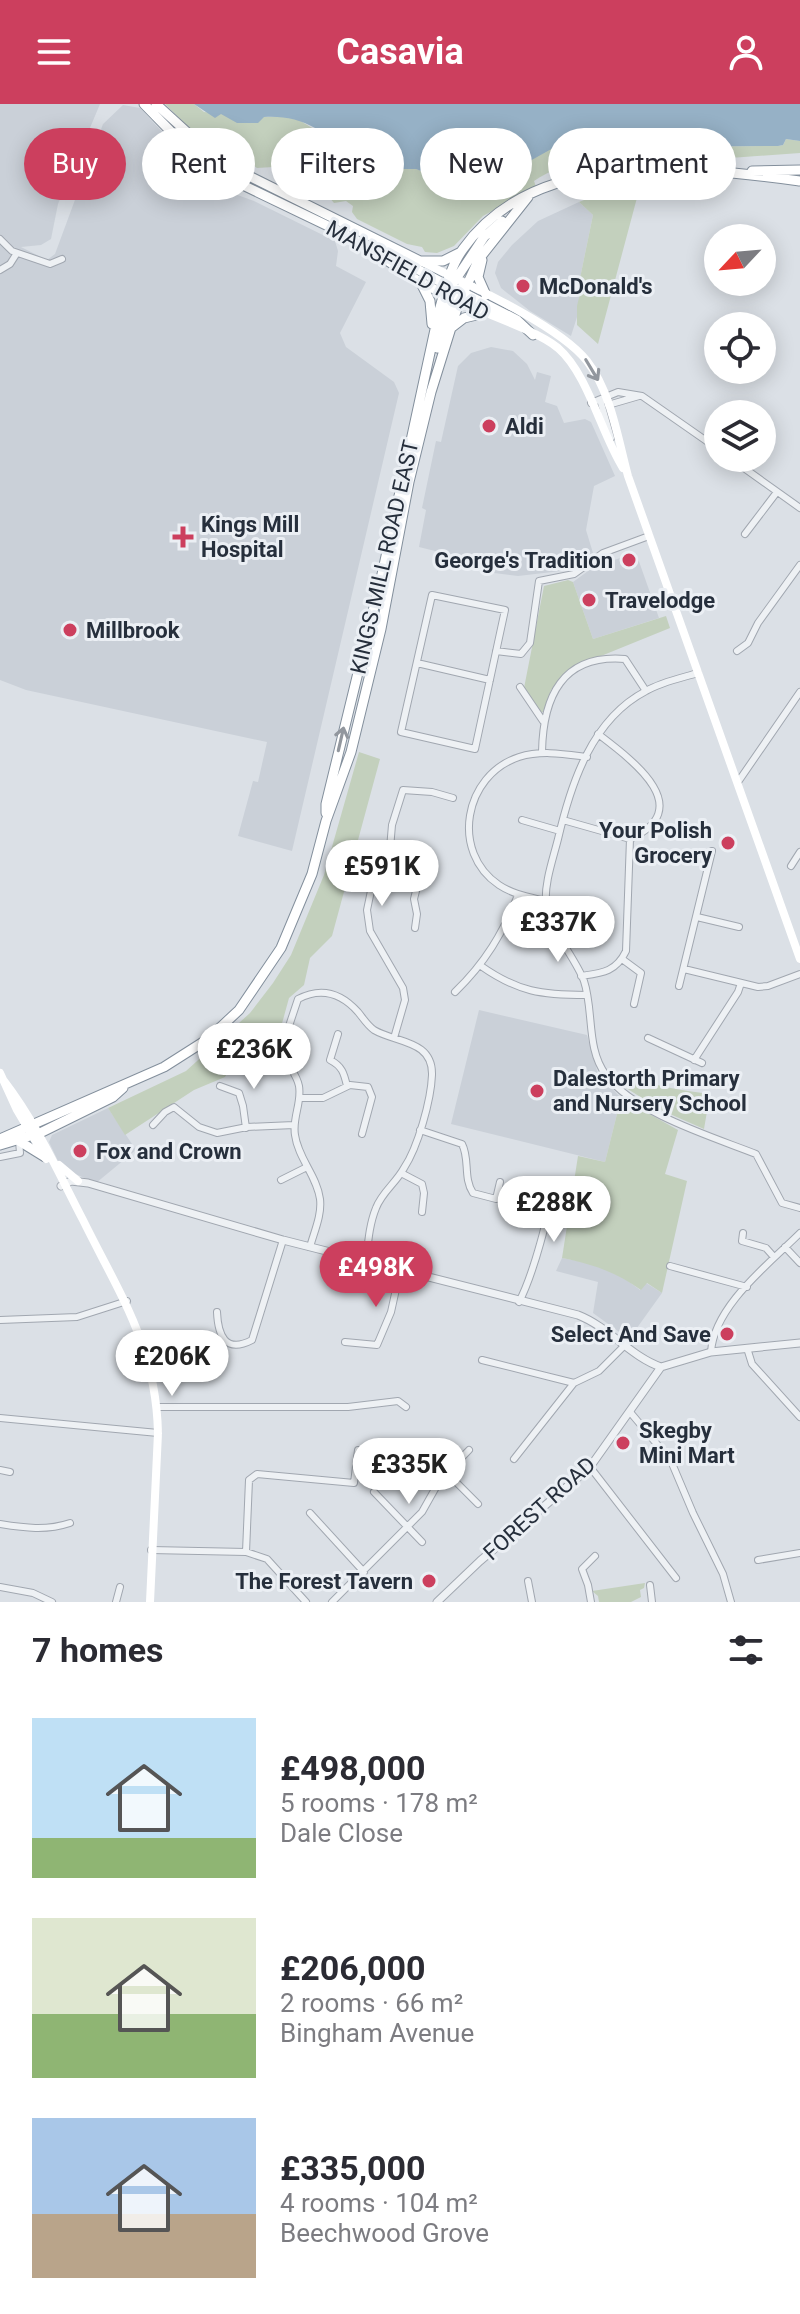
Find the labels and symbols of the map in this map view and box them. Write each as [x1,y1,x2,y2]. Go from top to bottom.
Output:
street label: MANSFIELD ROAD [322,215,493,326]
north arrow [704,224,776,296]
place label: McDonald's [539,274,653,299]
marker: McDonald's [514,277,532,295]
one-way arrow [584,358,600,381]
place label: Aldi [505,414,544,439]
marker: Aldi [480,417,498,435]
street label: KINGS MILL ROAD EAST [345,438,424,676]
place label: Kings Mill Hospital [201,512,299,562]
marker: Kings Mill Hospital [172,526,194,548]
place label: George's Tradition [434,548,613,573]
marker: George's Tradition [620,551,638,569]
place label: Travelodge [605,588,715,613]
marker: Travelodge [580,591,598,609]
place label: Millbrook [86,618,180,643]
marker: Millbrook [61,621,79,639]
one-way arrow [335,726,350,752]
place label: Your Polish Grocery [599,818,713,868]
marker: Your Polish Grocery [719,834,737,852]
pin: £591K [326,840,438,908]
pin: £337K [502,896,614,964]
pin: £236K [198,1023,310,1091]
place label: Dalestorth Primary and Nursery School [553,1066,747,1116]
marker: Dalestorth Primary and Nursery School [528,1082,546,1100]
place label: Fox and Crown [96,1139,242,1164]
marker: Fox and Crown [71,1142,89,1160]
pin: £288K [498,1176,610,1244]
pin: £498K [320,1241,432,1309]
place label: Select And Save [551,1322,711,1347]
marker: Select And Save [718,1325,736,1343]
pin: £206K [116,1330,228,1398]
place label: Skegby Mini Mart [639,1418,735,1468]
marker: Skegby Mini Mart [614,1434,632,1452]
pin: £335K [353,1438,465,1506]
street label: FOREST ROAD [478,1452,600,1565]
place label: The Forest Tavern [235,1569,413,1594]
marker: The Forest Tavern [420,1572,438,1590]

